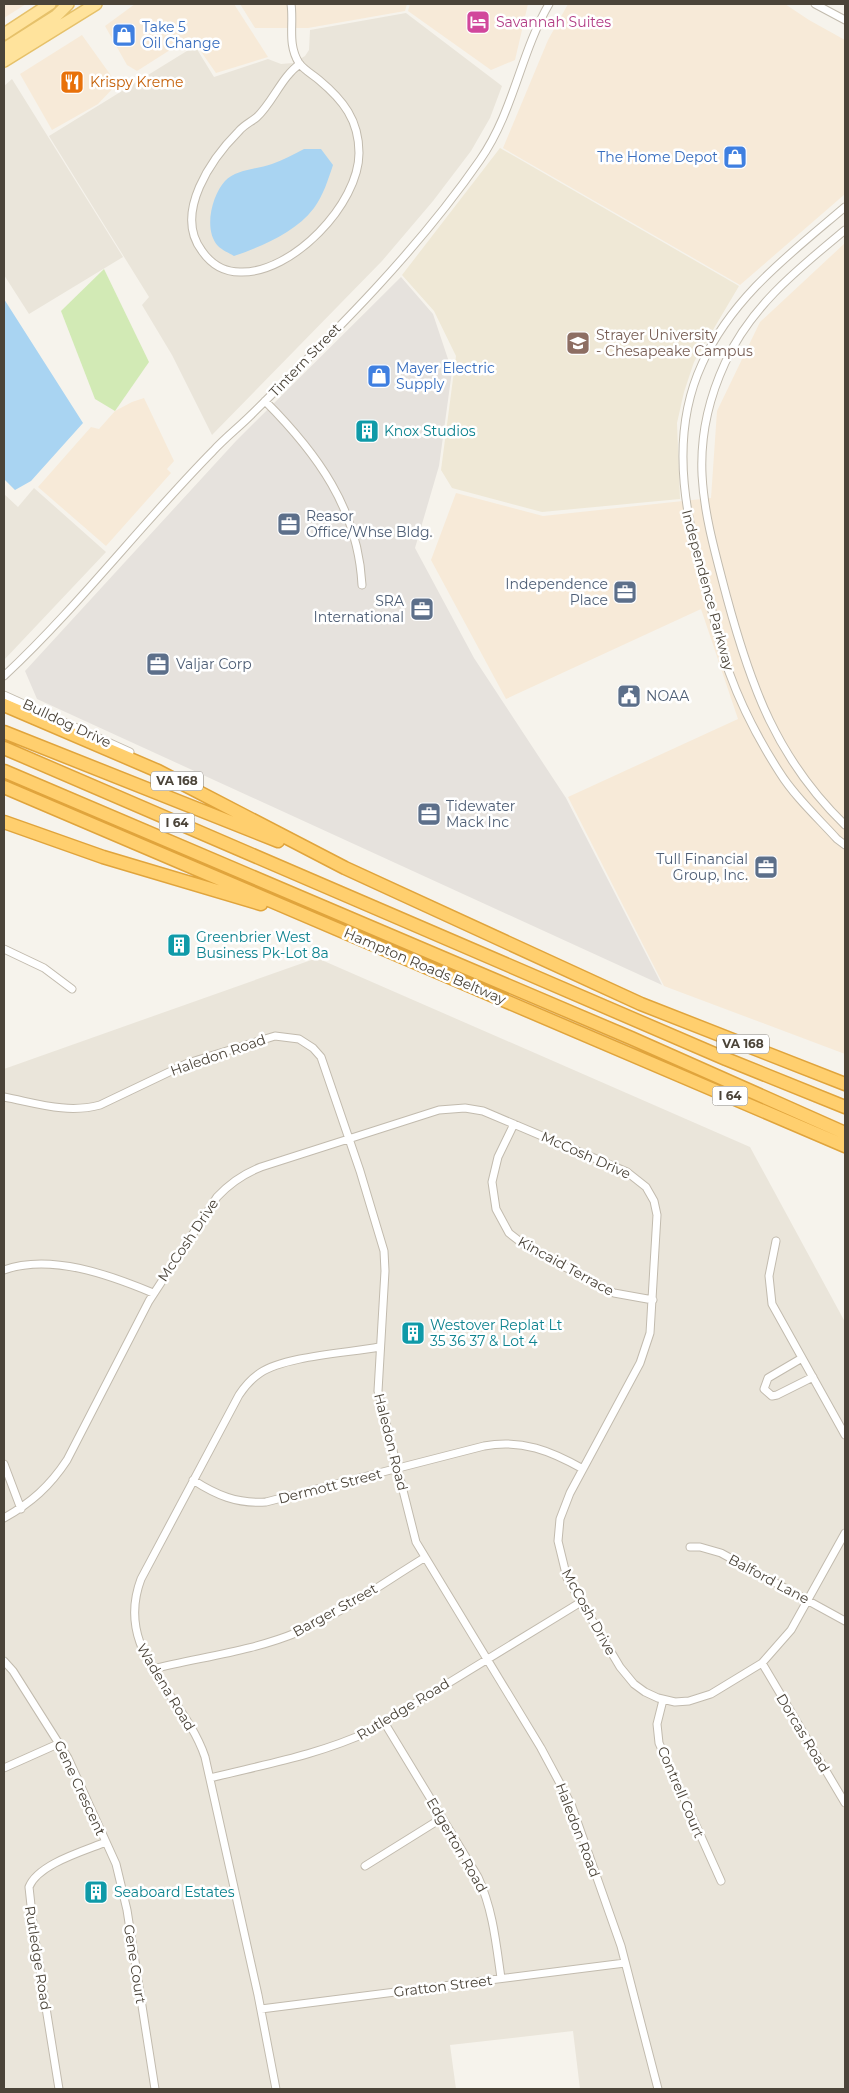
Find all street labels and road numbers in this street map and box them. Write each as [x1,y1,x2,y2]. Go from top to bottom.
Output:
street label: Tintern Street [265,319,345,401]
street label: Independence Parkway [678,508,738,673]
street label: Bulldog Drive [20,695,114,751]
road number: VA 168 [151,771,203,790]
road number: I 64 [160,814,194,832]
street label: Hampton Roads Beltway [341,924,509,1008]
street label: Haledon Road [168,1030,268,1080]
road number: VA 168 [717,1034,769,1054]
road number: I 64 [712,1086,748,1106]
street label: McCosh Drive [538,1127,634,1183]
street label: McCosh Drive [154,1195,222,1285]
street label: Kincaid Terrace [515,1232,617,1300]
street label: Haledon Road [370,1391,412,1493]
street label: Dermott Street [276,1464,384,1508]
street label: Balford Lane [725,1550,813,1608]
street label: McCosh Drive [558,1566,620,1658]
street label: Barger Street [290,1579,381,1641]
street label: Wadena Road [133,1640,199,1734]
street label: Rutledge Road [353,1674,453,1744]
street label: Dorcas Road [772,1690,834,1776]
street label: Gene Crescent [50,1738,110,1839]
street label: Contrell Court [654,1743,709,1841]
street label: Haledon Road [552,1780,604,1880]
street label: Edgerton Road [423,1794,491,1896]
street label: Rutledge Road [21,1905,55,2011]
street label: Gene Court [120,1923,150,2005]
street label: Gratton Street [393,1971,494,2001]

